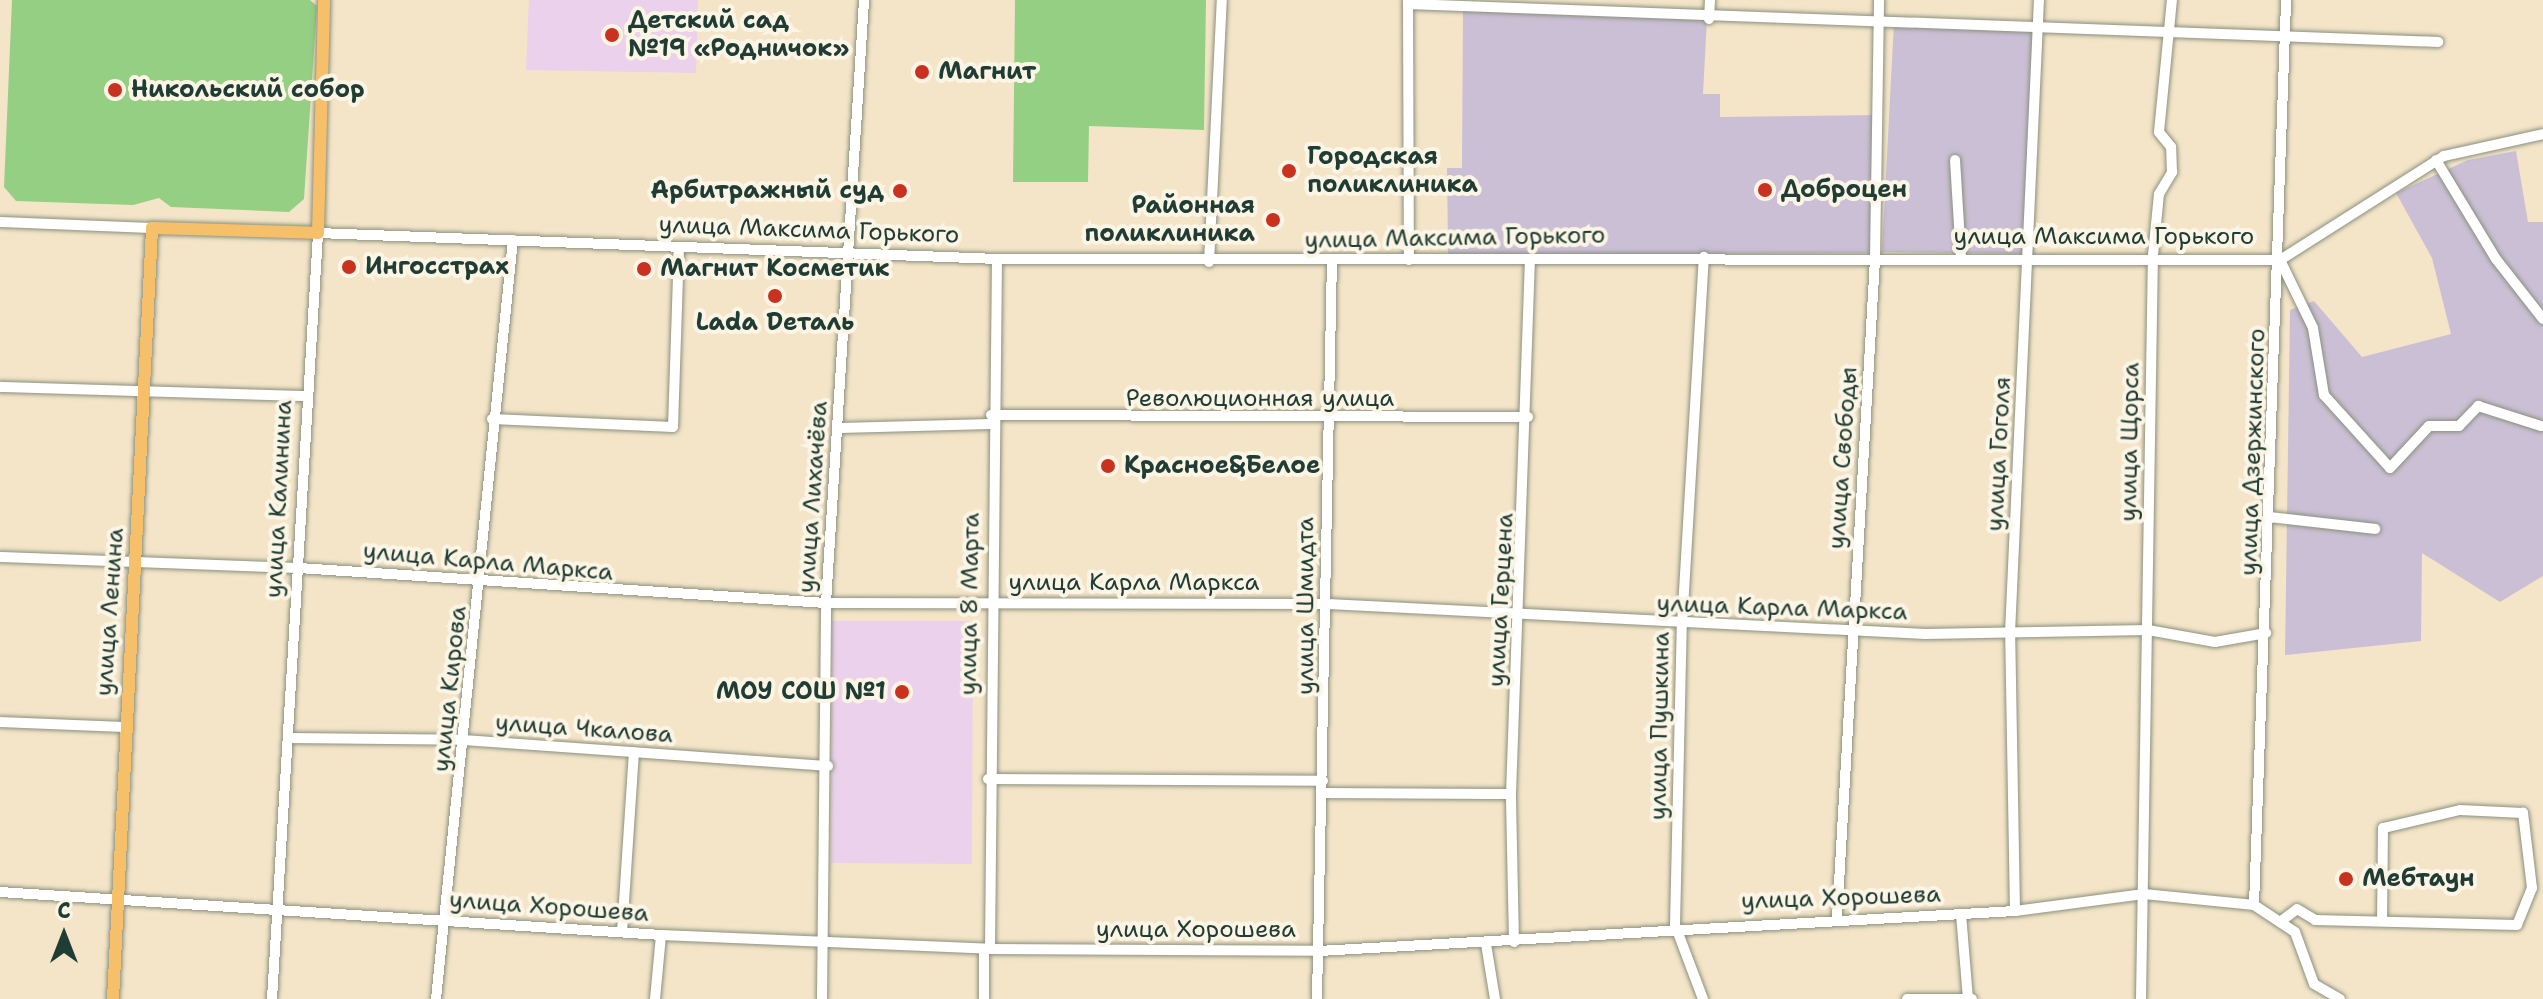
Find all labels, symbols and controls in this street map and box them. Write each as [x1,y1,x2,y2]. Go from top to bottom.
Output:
place label: Детский сад №19 «Родничок» [628,7,849,63]
marker: Детский сад №19 «Родничок» [603,26,621,44]
place label: Магнит [938,58,1036,86]
marker: Магнит [913,63,931,81]
place label: Никольский собор [131,76,365,104]
marker: Никольский собор [106,81,124,99]
place label: Городская поликлиника [1307,143,1478,199]
marker: Городская поликлиника [1278,160,1300,182]
place label: Доброцен [1781,176,1907,204]
place label: Арбитражный суд [651,177,884,205]
marker: Доброцен [1756,181,1774,199]
marker: Арбитражный суд [891,182,909,200]
place label: Районная поликлиника [1084,192,1255,248]
marker: Районная поликлиника [1262,209,1284,231]
street label: улица Максима Горького [658,210,960,250]
street label: улица Максима Горького [1304,221,1606,255]
street label: улица Максима Горького [1954,223,2254,251]
place label: Ингосстрах [365,253,509,281]
place label: Магнит Косметик [660,255,890,283]
marker: Ингосстрах [340,258,358,276]
marker: Магнит Косметик [635,260,653,278]
marker: Lada Dеталь [766,287,784,305]
place label: Lada Dеталь [696,309,854,337]
street label: улица Дзержинского [2234,328,2272,576]
street label: улица Щорса [2114,362,2146,522]
street label: улица Свободы [1822,366,1864,550]
street label: улица Гоголя [1981,376,2017,532]
street label: Революционная улица [1126,385,1394,413]
street label: улица Калинина [259,399,299,599]
street label: улица Лихачёва [792,400,834,594]
place label: Красное&Белое [1124,452,1320,480]
marker: Красное&Белое [1099,457,1117,475]
street label: улица 8 Марта [954,512,986,696]
street label: улица Герцена [1482,512,1520,688]
street label: улица Шмидта [1292,517,1320,695]
street label: улица Ленина [90,527,130,697]
street label: улица Карла Маркса [362,537,614,587]
street label: улица Карла Маркса [1009,569,1259,597]
street label: улица Карла Маркса [1656,589,1908,627]
street label: улица Кирова [427,605,473,773]
street label: улица Пушкина [1644,632,1676,820]
place label: МОУ СОШ №1 [716,678,886,706]
marker: МОУ СОШ №1 [893,683,911,701]
street label: улица Чкалова [494,708,674,750]
place label: Мебтаун [2362,865,2474,893]
marker: Мебтаун [2337,870,2355,888]
street label: улица Хорошева [1741,880,1941,916]
street label: улица Хорошева [448,886,650,928]
north arrow [24,895,104,975]
text: С [57,896,71,925]
street label: улица Хорошева [1096,916,1296,944]

